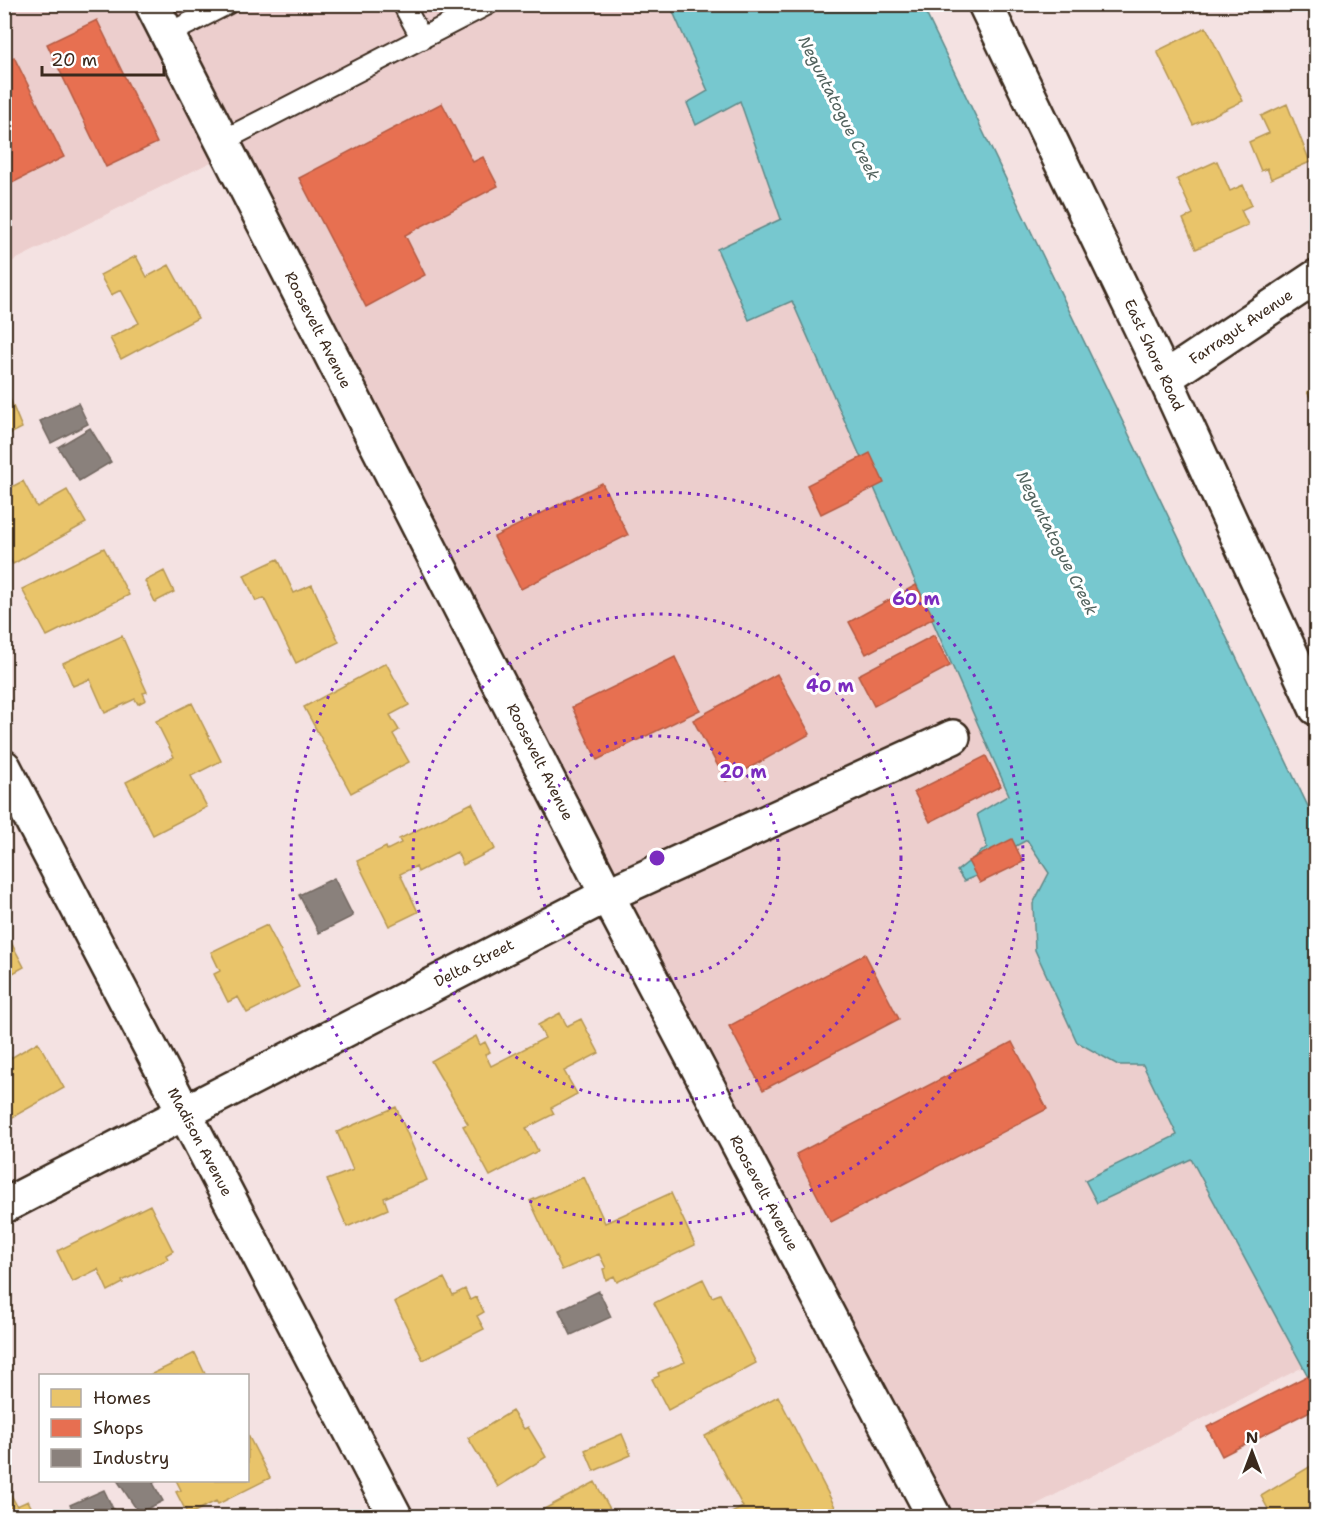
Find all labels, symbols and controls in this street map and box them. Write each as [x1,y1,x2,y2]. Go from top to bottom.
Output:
water label: Neguntatogue Creek [793,32,885,184]
scale bar [42,39,164,77]
text: 20 m [51,48,97,72]
street label: Roosevelt Avenue [280,268,356,392]
street label: Farragut Avenue [1185,285,1297,369]
street label: East Shore Road [1119,296,1189,415]
water label: Neguntatogue Creek [1011,467,1103,619]
text: 60 m [892,587,940,611]
text: 40 m [806,674,854,698]
street label: Roosevelt Avenue [502,700,578,824]
text: 20 m [719,760,767,784]
centre of rings [647,848,667,868]
street label: Delta Street [431,934,517,992]
street label: Madison Avenue [163,1084,237,1200]
street label: Roosevelt Avenue [725,1132,803,1254]
legend [39,1374,249,1482]
text: Homes [93,1386,151,1410]
text: Shops [93,1416,144,1440]
north arrow [1222,1422,1282,1482]
text: N [1246,1427,1258,1448]
text: Industry [93,1446,169,1470]

